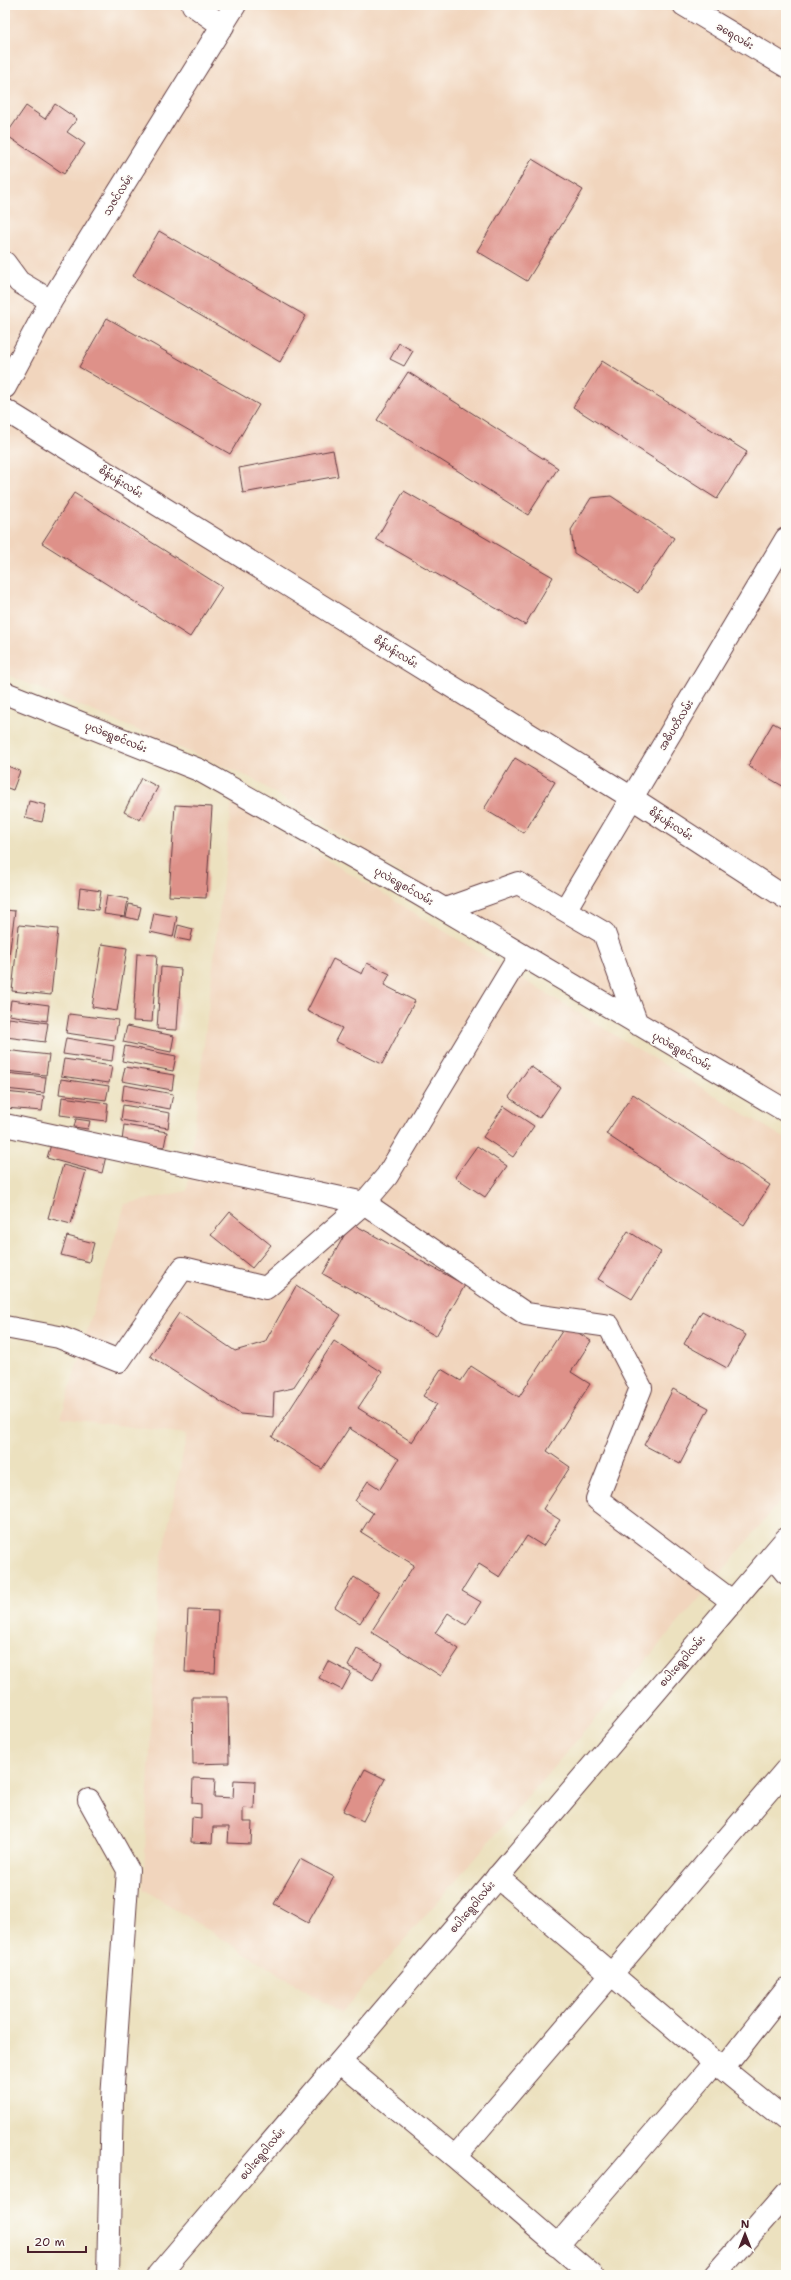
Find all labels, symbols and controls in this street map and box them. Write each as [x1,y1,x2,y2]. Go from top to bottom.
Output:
street label: ခရေလမ်း [713,19,757,54]
street label: သဇင်လမ်း [99,171,136,218]
street label: စိန်ပန်းလမ်း [95,462,146,502]
street label: စိန်ပန်းလမ်း [370,632,421,672]
street label: အဓိပတိလမ်း [655,697,696,753]
street label: ပုလဲရွေစင်လမ်း [82,718,149,757]
street label: စိန်ပန်းလမ်း [645,804,696,845]
street label: ပုလဲရွေစင်လမ်း [371,863,436,910]
street label: ပုလဲရွေစင်လမ်း [649,1028,714,1075]
street label: စပါးရွေဝါလမ်း [655,1632,709,1691]
street label: စပါးရွေဝါလမ်း [446,1878,499,1937]
street label: စပါးရွေဝါလမ်း [236,2125,289,2184]
north arrow [725,2214,765,2254]
text: N [741,2217,750,2232]
scale bar [28,2228,86,2254]
text: 20 m [34,2234,65,2250]

